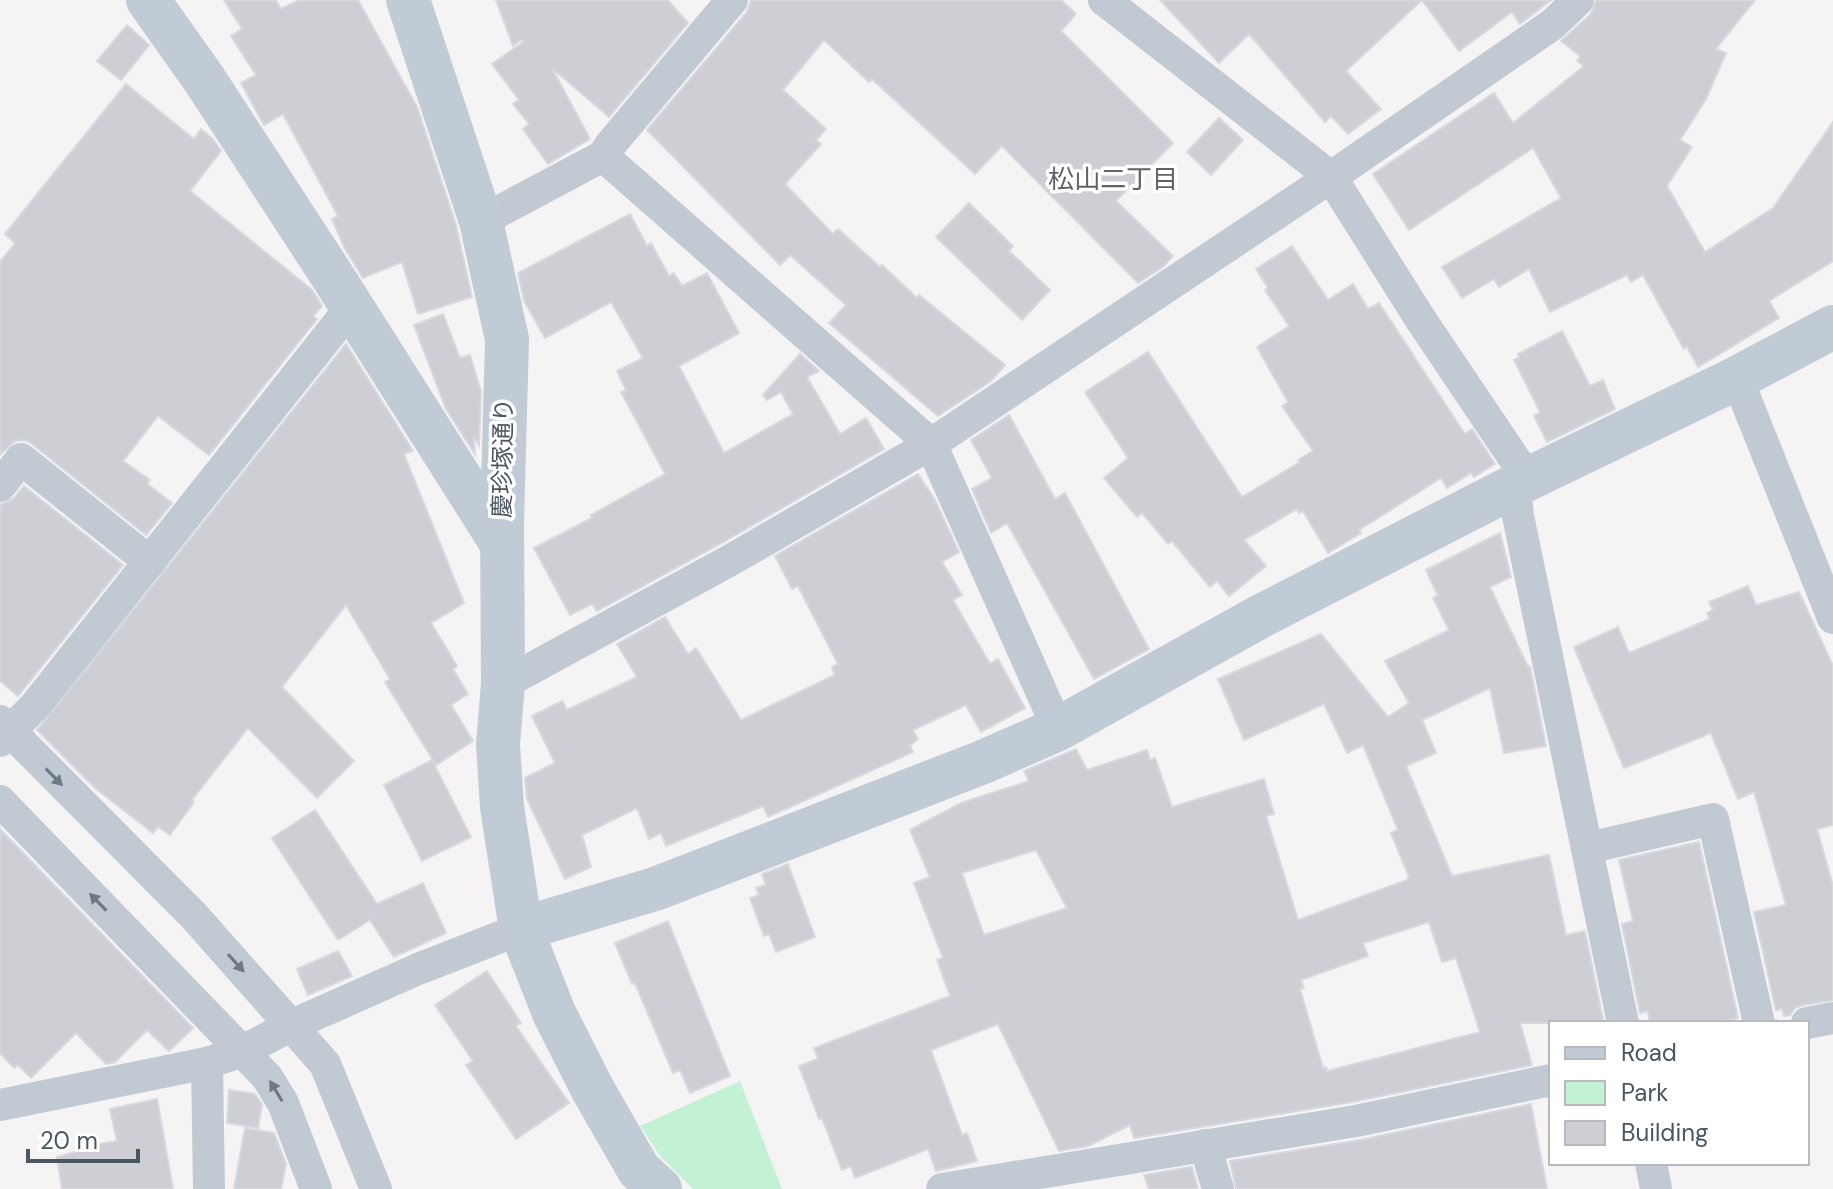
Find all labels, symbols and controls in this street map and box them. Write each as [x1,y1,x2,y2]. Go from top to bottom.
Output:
district label: 松山二丁目 [1048,162,1178,196]
street label: 慶珍塚通り [486,398,519,518]
one-way arrow [44,767,63,786]
one-way arrow [89,893,108,912]
one-way arrow [227,953,245,973]
legend [1549,1021,1809,1165]
text: Road [1621,1037,1677,1068]
text: Park [1621,1077,1668,1108]
one-way arrow [269,1080,283,1102]
scale bar [28,1113,138,1163]
text: Building [1621,1117,1708,1148]
text: 20 m [40,1125,98,1156]

